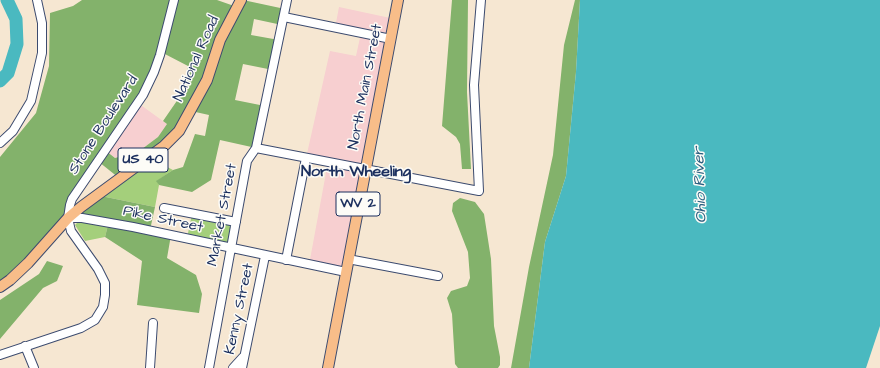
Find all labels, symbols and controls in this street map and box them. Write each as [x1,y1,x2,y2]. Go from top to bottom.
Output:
street label: National Road [170,13,224,105]
street label: North Main Street [345,23,387,151]
street label: Stone Boulevard [65,72,143,178]
water label: Ohio River [690,147,712,223]
road number: US 40 [118,148,168,172]
street label: Market Street [204,162,242,268]
district label: North Wheeling [301,163,411,183]
road number: WV 2 [336,192,380,216]
street label: Pike Street [121,203,205,237]
street label: Kenny Street [222,262,258,356]

